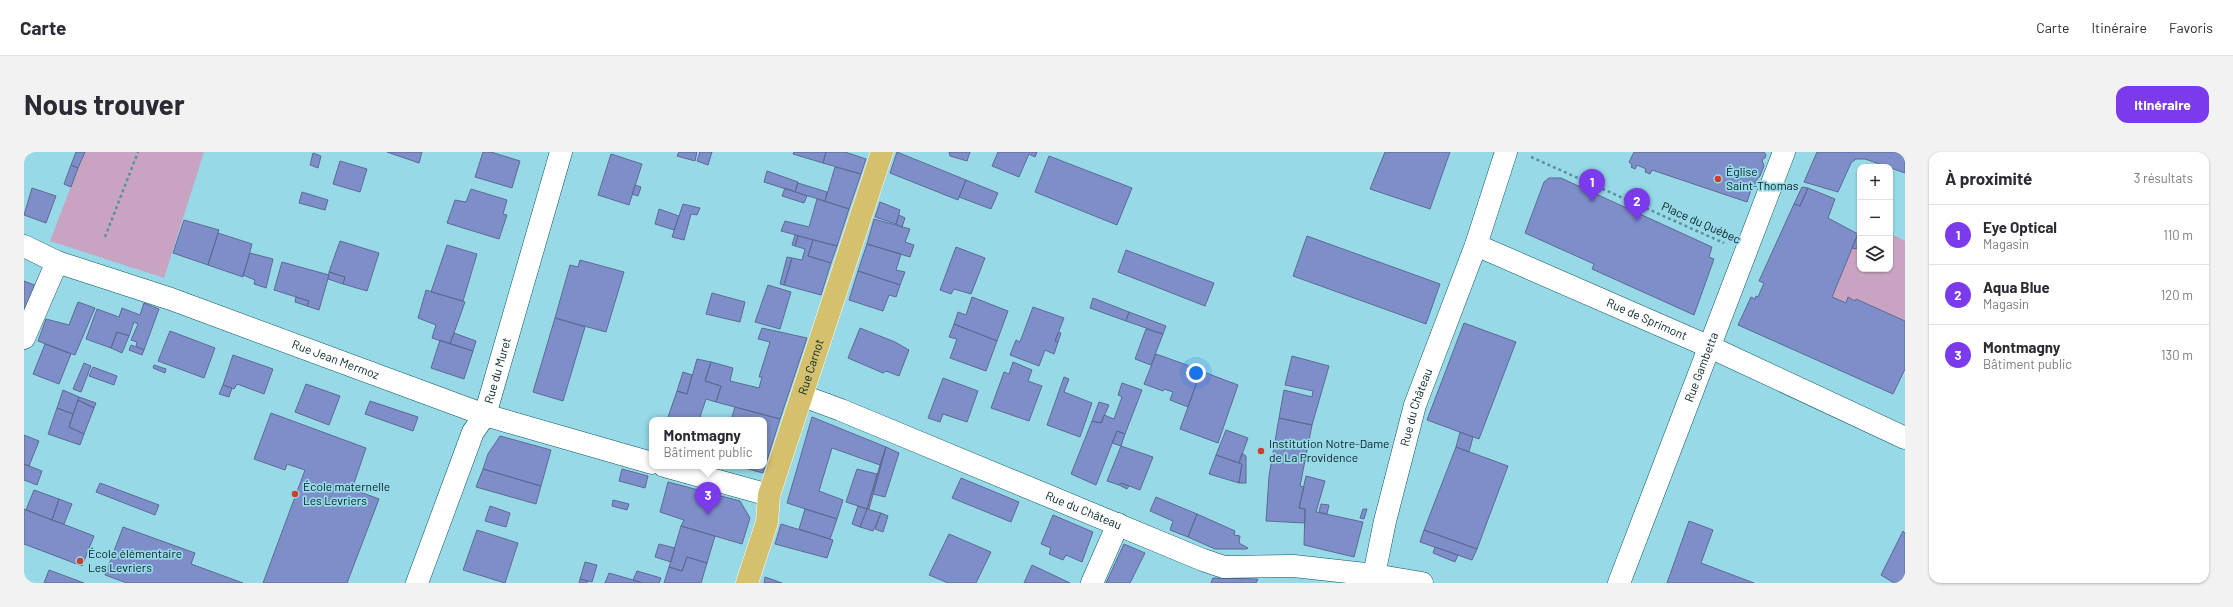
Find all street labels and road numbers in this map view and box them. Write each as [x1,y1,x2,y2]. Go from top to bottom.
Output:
street label: Place du Québec [1660,198,1743,246]
street label: Rue de Sprimont [1605,295,1690,342]
street label: Rue Gambetta [1681,330,1720,404]
street label: Rue Jean Mermoz [290,336,382,381]
street label: Rue du Muret [481,336,513,405]
street label: Rue Carnot [795,337,826,396]
street label: Rue du Château [1397,366,1434,448]
street label: Rue du Château [1044,488,1124,532]

